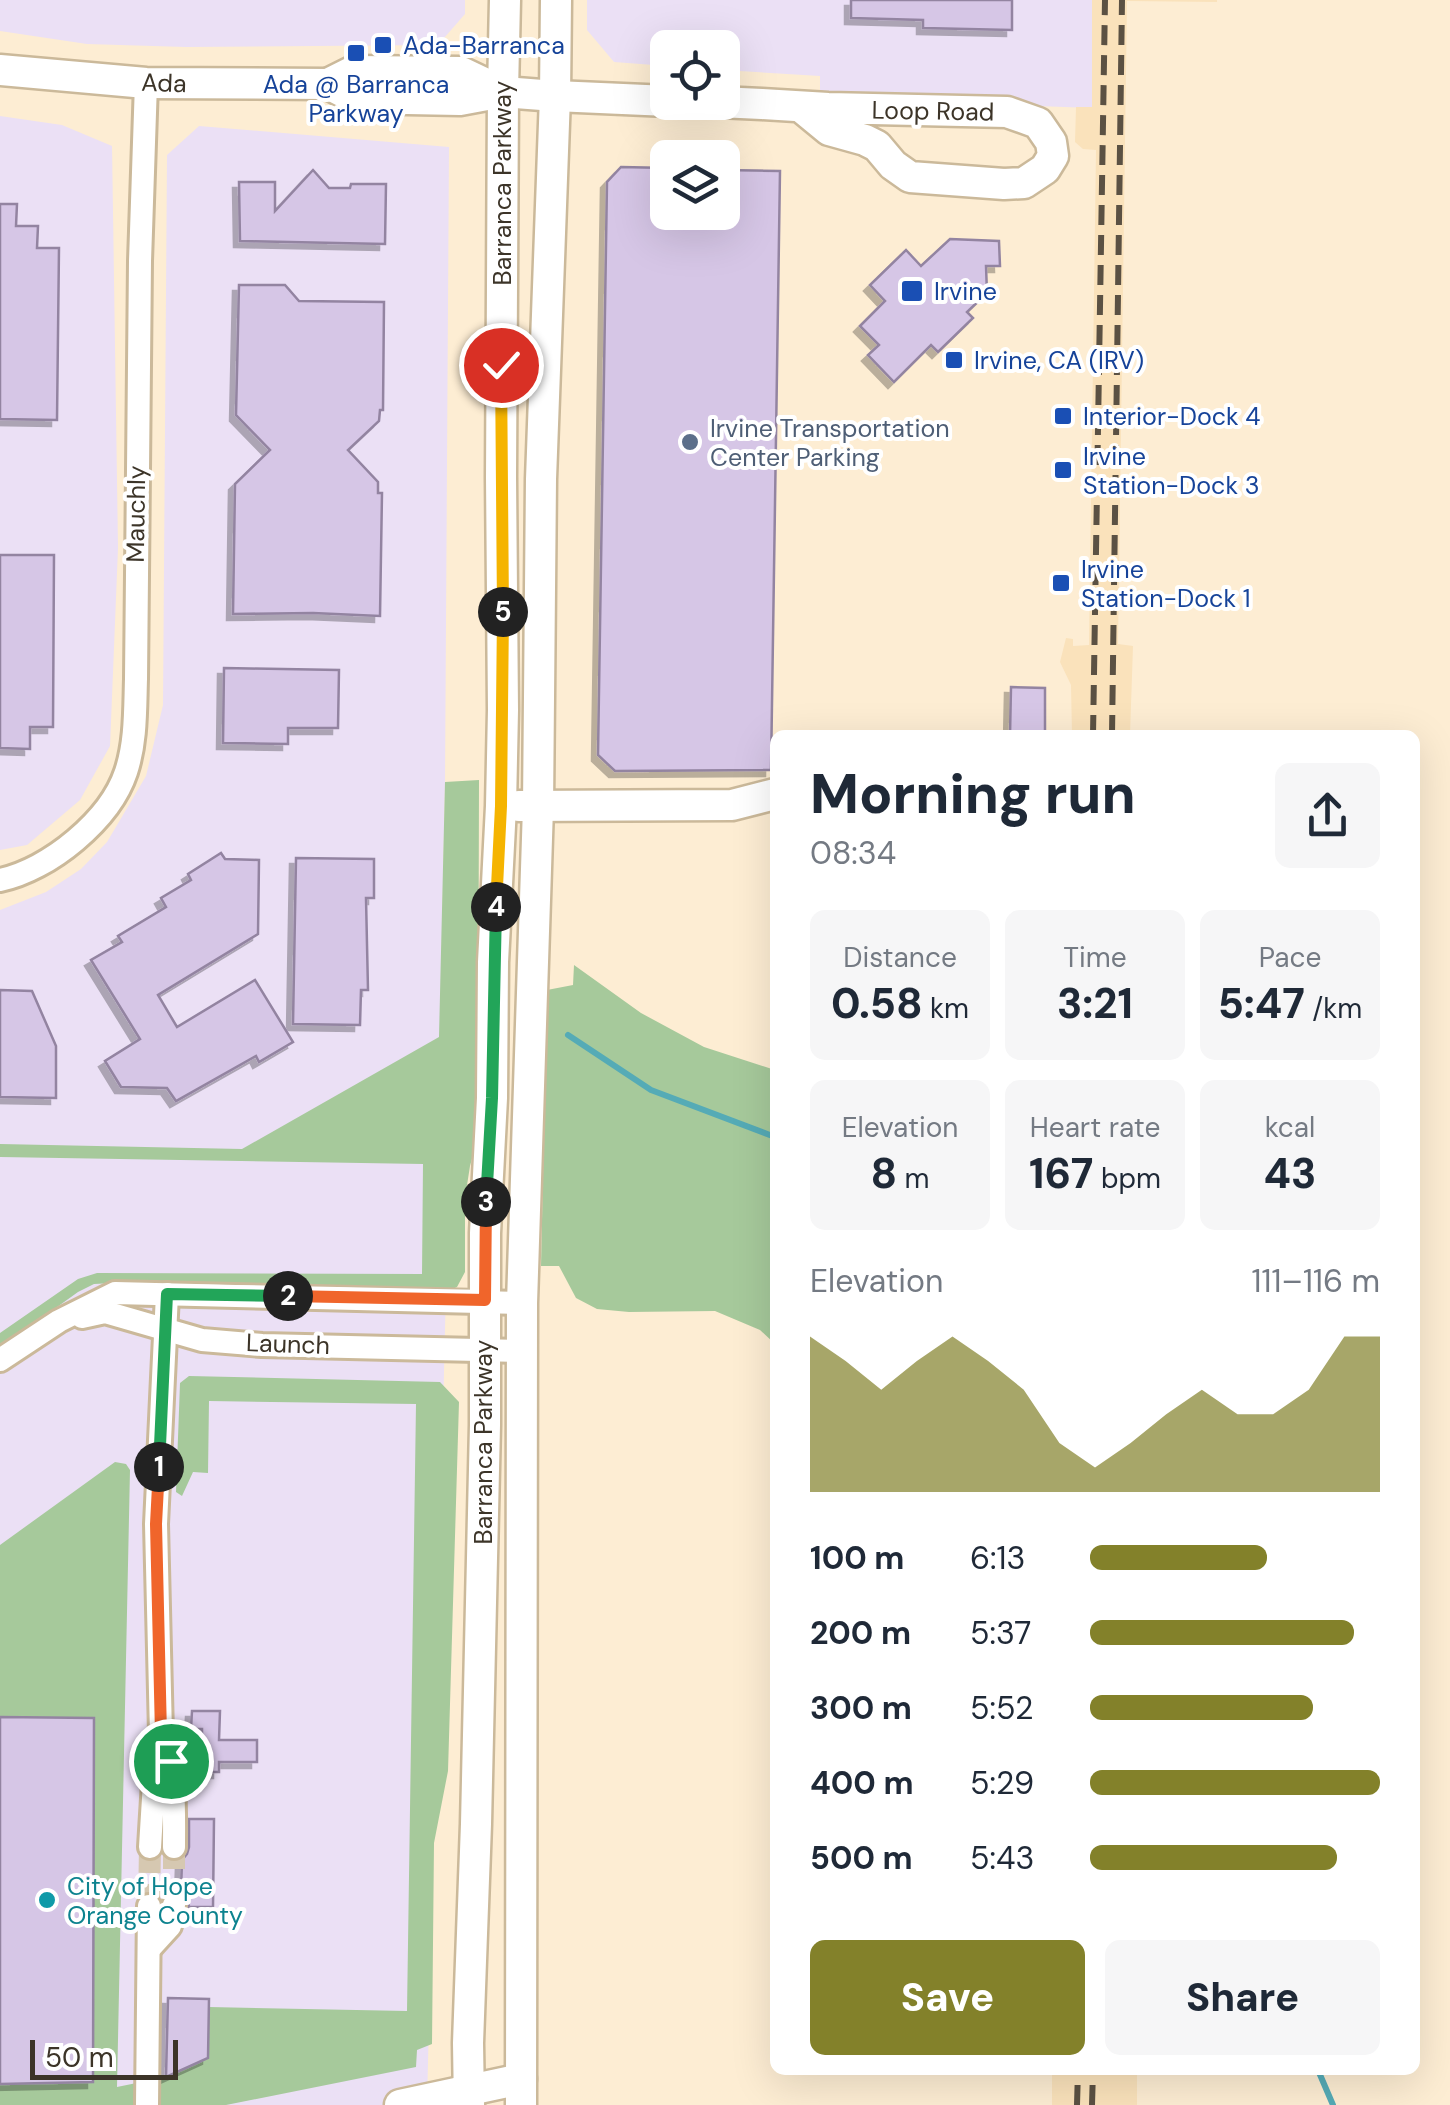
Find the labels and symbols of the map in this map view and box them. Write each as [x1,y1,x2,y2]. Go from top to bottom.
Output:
place label: Ada-Barranca [403,29,565,62]
marker: Ada-Barranca [372,34,394,56]
marker: Ada @ Barranca Parkway [345,42,367,64]
street label: Ada [141,66,187,100]
place label: Ada @ Barranca Parkway [263,68,449,130]
street label: Barranca Parkway [486,81,519,285]
street label: Loop Road [871,93,995,129]
place label: Irvine [934,275,997,308]
marker: Irvine [899,278,925,304]
pin [459,323,544,408]
place label: Irvine, CA (IRV) [974,344,1144,377]
marker: Irvine, CA (IRV) [943,349,965,371]
place label: Interior-Dock 4 [1083,400,1260,433]
marker: Interior-Dock 4 [1052,405,1074,427]
place label: Irvine Transportation Center Parking [710,412,950,474]
marker: Irvine Transportation Center Parking [679,431,701,453]
place label: Irvine Station-Dock 3 [1083,440,1259,502]
marker: Irvine Station-Dock 3 [1052,459,1074,481]
street label: Mauchly [119,465,153,563]
place label: Irvine Station-Dock 1 [1081,553,1250,615]
marker: Irvine Station-Dock 1 [1050,572,1072,594]
pin: 5 [478,587,528,637]
pin: 4 [471,882,521,932]
pin: 3 [461,1177,511,1227]
pin: 2 [263,1271,313,1321]
street label: Launch [245,1326,331,1362]
street label: Barranca Parkway [467,1340,500,1544]
pin: 1 [134,1442,184,1492]
pin [129,1719,214,1804]
place label: City of Hope Orange County [67,1870,243,1932]
marker: City of Hope Orange County [36,1889,58,1911]
scale bar [30,2035,178,2080]

